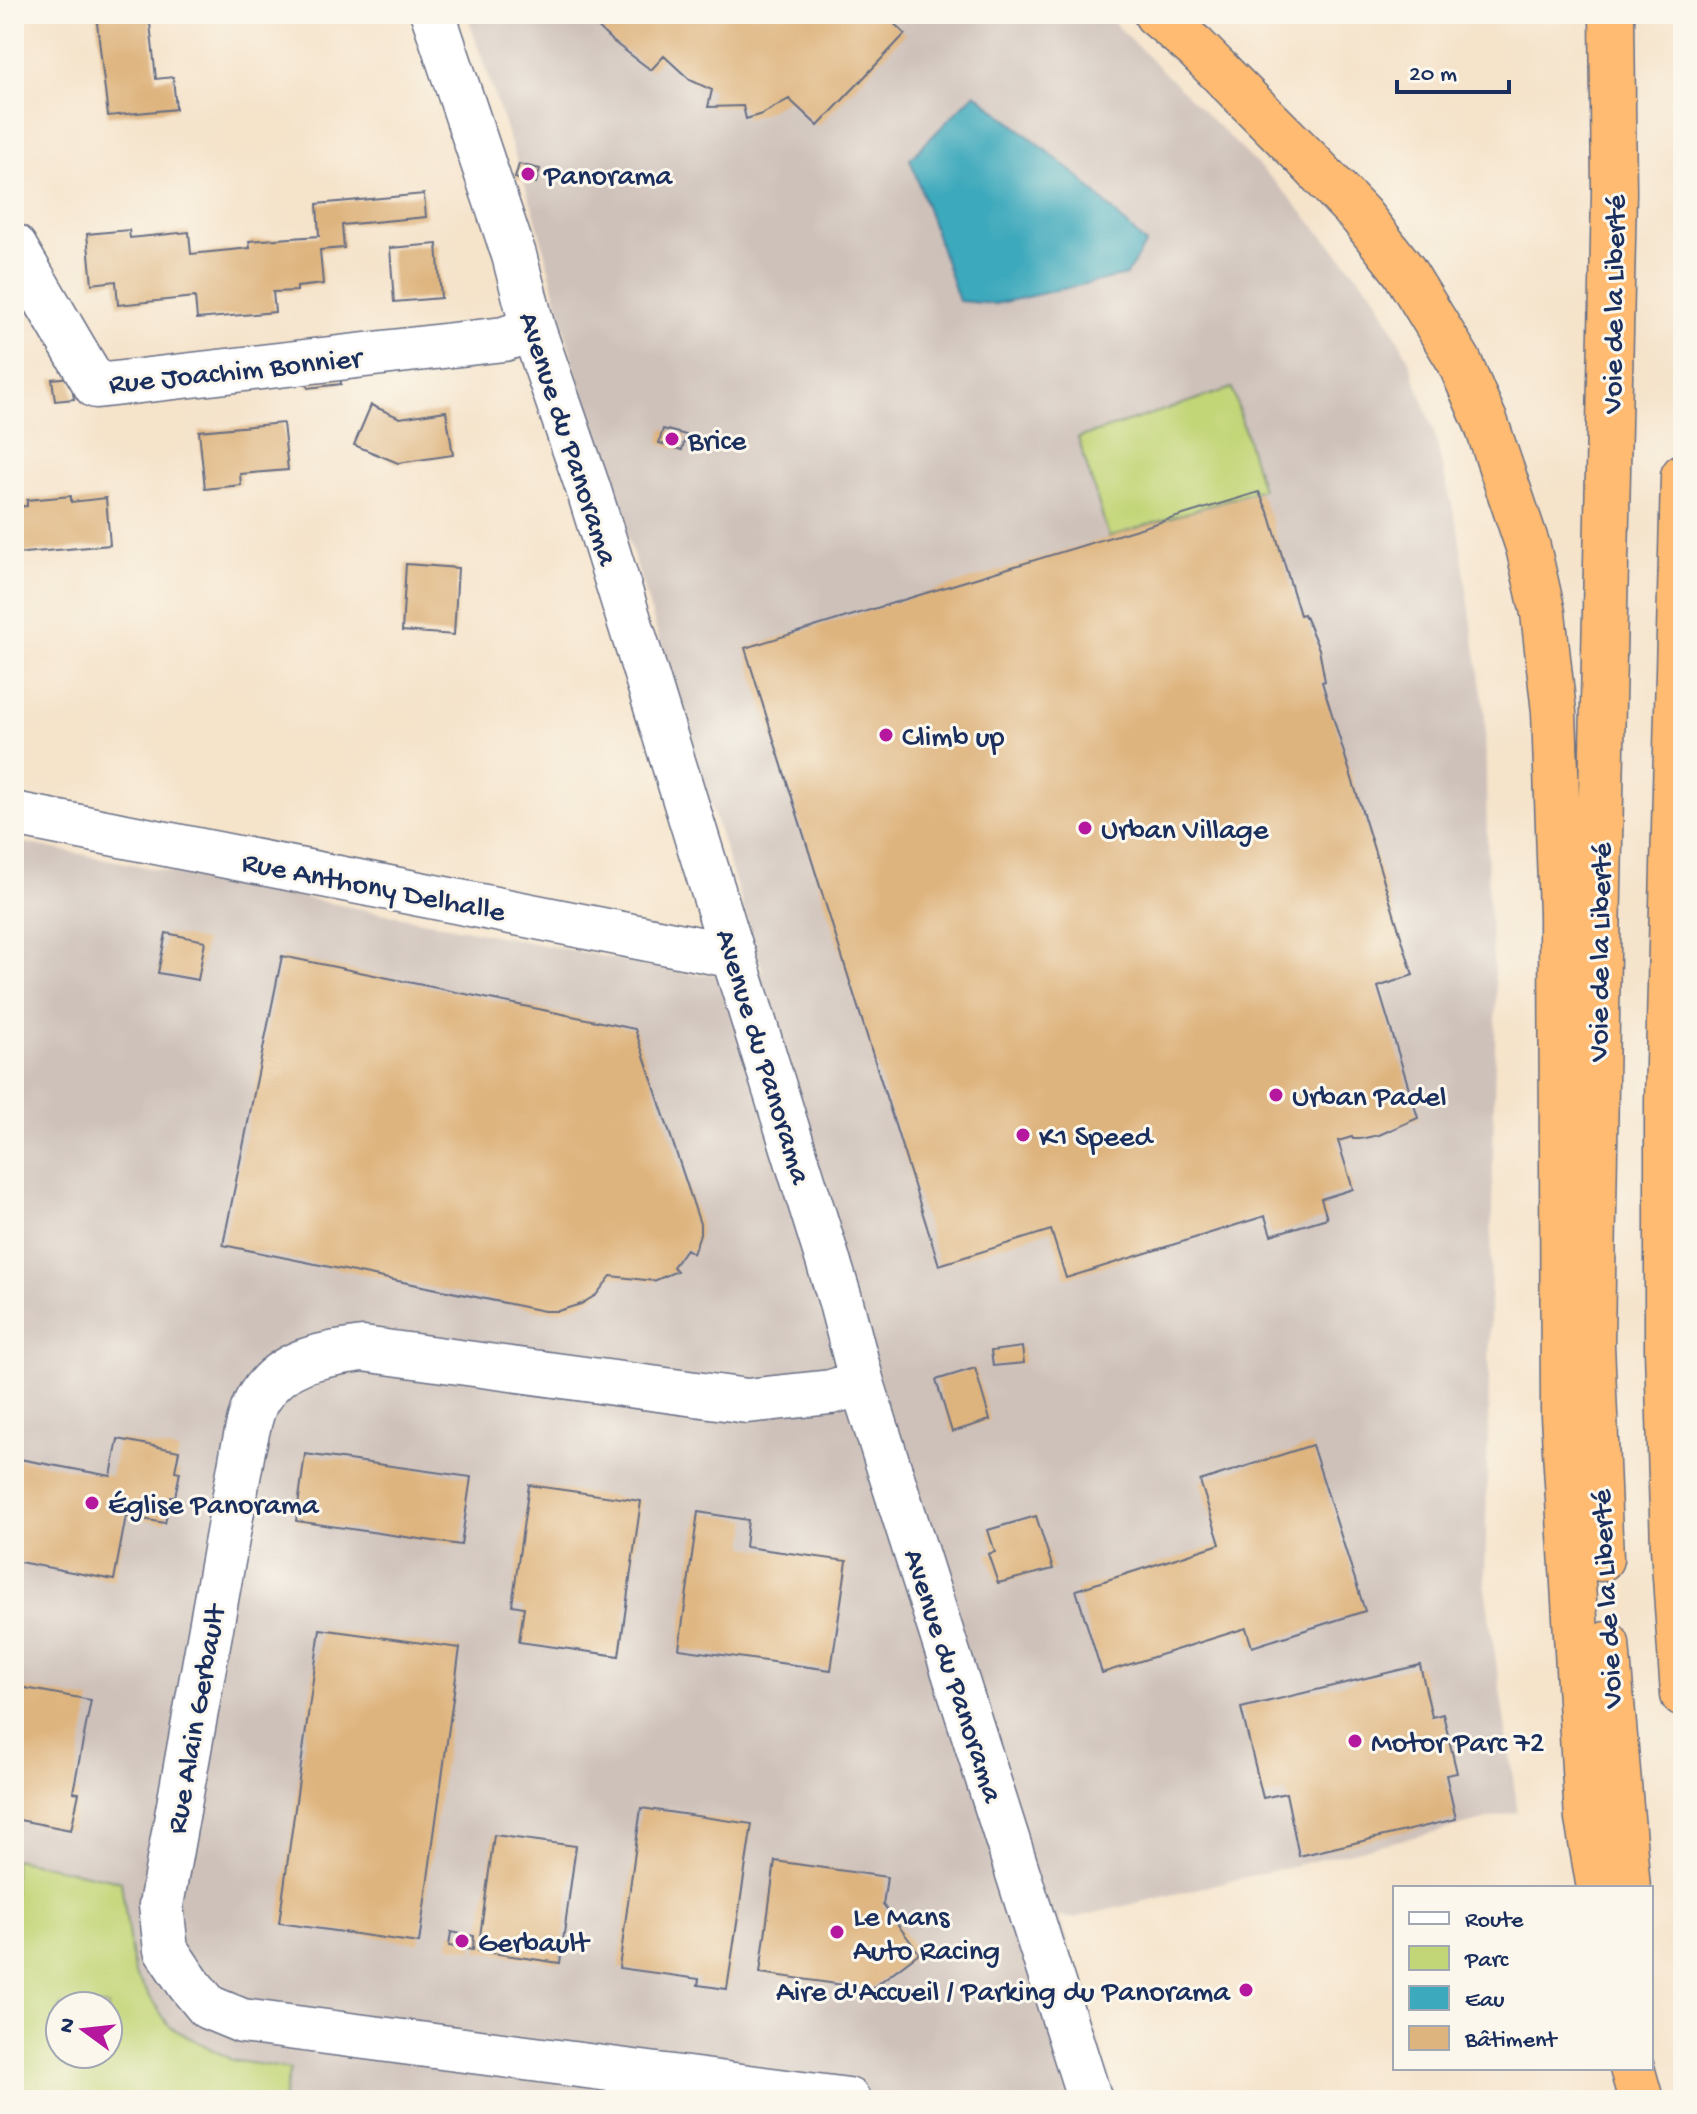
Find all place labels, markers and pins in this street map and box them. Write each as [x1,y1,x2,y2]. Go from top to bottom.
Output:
place label: Panorama [543,161,674,196]
marker: Panorama [519,165,537,183]
place label: Brice [687,426,747,461]
marker: Brice [663,430,681,448]
place label: Climb up [902,722,1005,757]
marker: Climb up [877,726,895,744]
place label: Urban Village [1101,815,1269,850]
marker: Urban Village [1076,819,1094,837]
place label: Urban Padel [1292,1082,1447,1117]
marker: Urban Padel [1267,1086,1285,1104]
place label: K1 Speed [1039,1122,1154,1157]
marker: K1 Speed [1014,1126,1032,1144]
place label: Église Panorama [108,1490,320,1525]
marker: Église Panorama [83,1494,101,1512]
place label: Motor Parc 72 [1371,1728,1544,1763]
marker: Motor Parc 72 [1346,1732,1364,1750]
place label: Le Mans Auto Racing [853,1902,1000,1971]
marker: Le Mans Auto Racing [828,1923,846,1941]
place label: Gerbault [478,1928,591,1963]
marker: Gerbault [453,1932,471,1950]
place label: Aire d'Accueil / Parking du Panorama [776,1977,1231,2012]
marker: Aire d'Accueil / Parking du Panorama [1237,1981,1255,1999]

